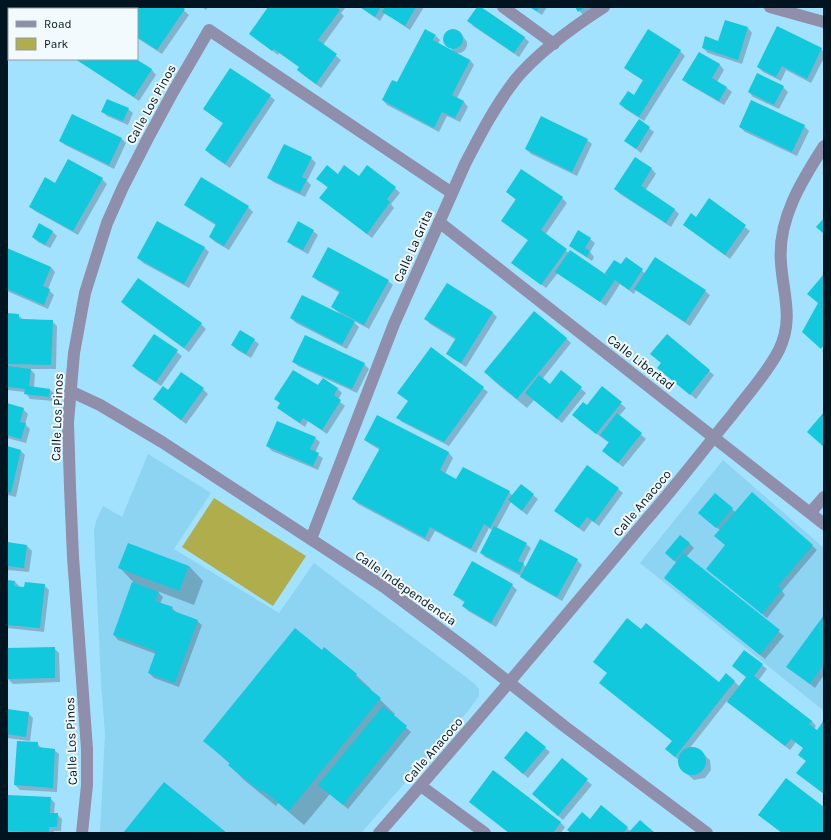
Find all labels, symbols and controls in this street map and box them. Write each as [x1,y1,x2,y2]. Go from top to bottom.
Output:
legend [8,8,138,60]
text: Road [44,17,72,31]
text: Park [44,37,69,51]
street label: Calle Los Pinos [123,62,179,146]
street label: Calle La Grita [390,208,436,284]
street label: Calle Libertad [604,331,678,393]
street label: Calle Los Pinos [48,373,66,461]
street label: Calle Anacoco [610,467,674,539]
street label: Calle Independencia [352,547,460,629]
street label: Calle Los Pinos [62,697,80,785]
street label: Calle Anacoco [400,714,466,786]

